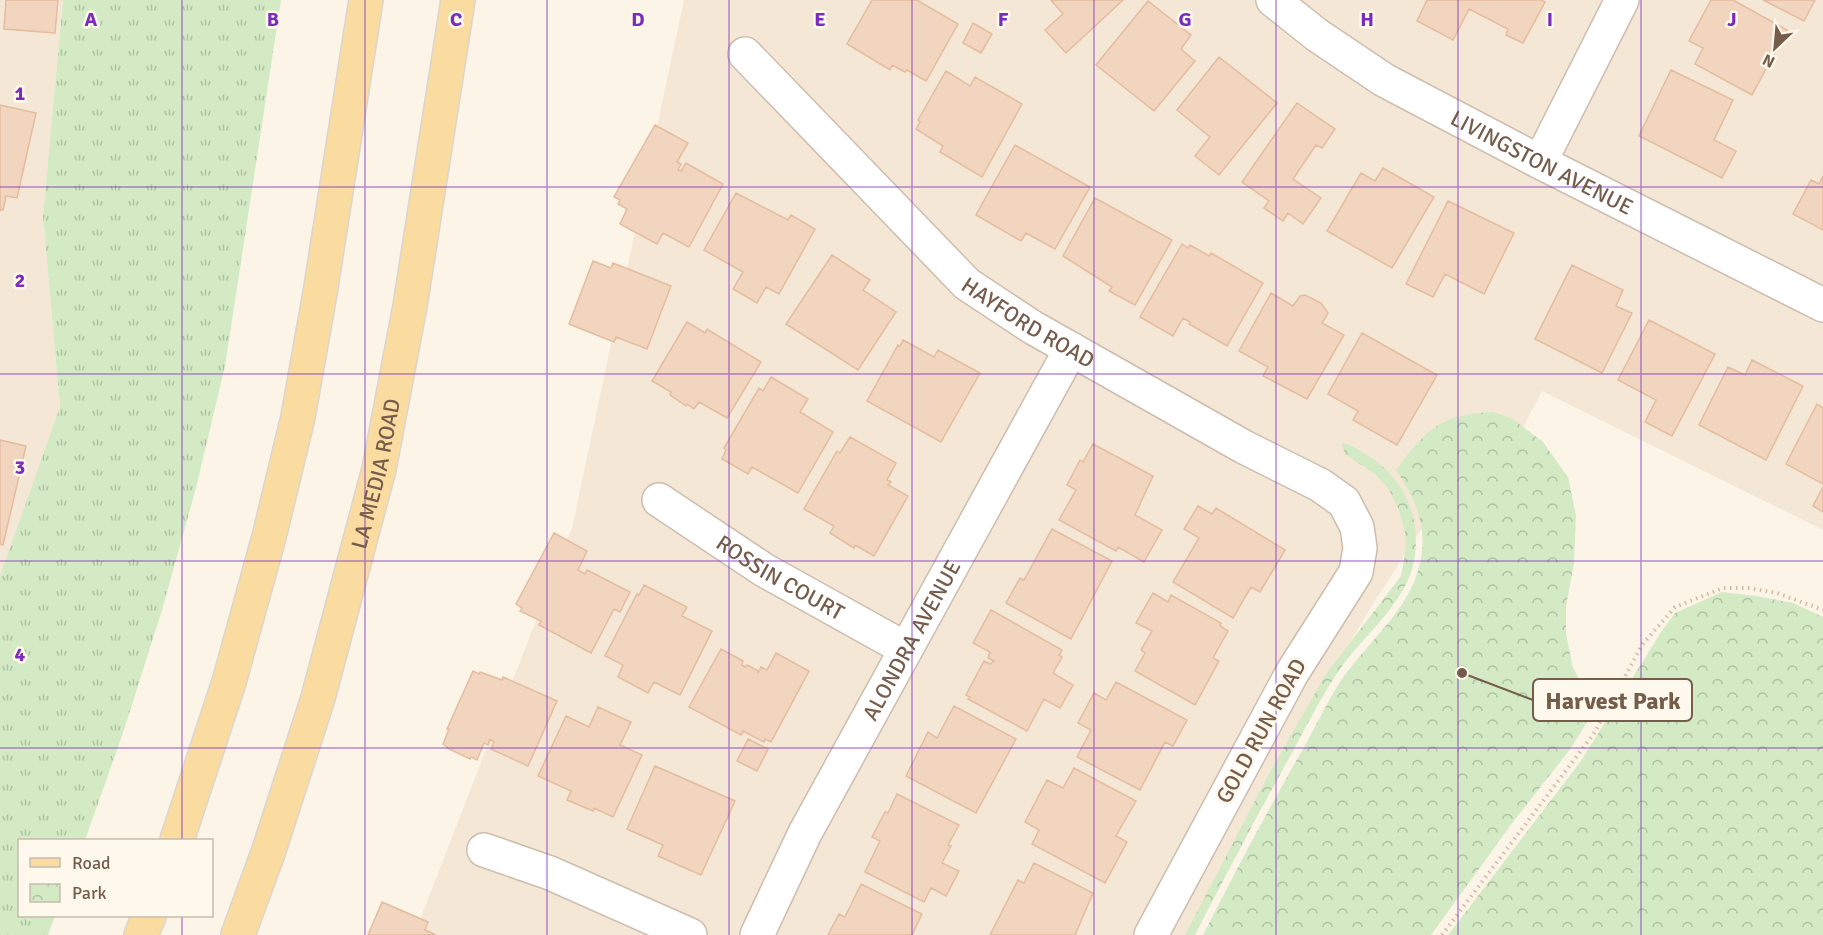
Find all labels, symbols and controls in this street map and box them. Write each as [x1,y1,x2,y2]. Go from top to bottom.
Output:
text: A [85,7,98,32]
text: B [267,7,279,32]
text: C [450,7,462,32]
text: D [631,7,645,32]
text: E [814,7,826,32]
text: F [998,7,1009,32]
text: G [1178,7,1192,32]
text: H [1360,7,1374,32]
text: I [1547,7,1553,32]
text: J [1727,7,1737,32]
north arrow [1745,18,1805,78]
text: N [1759,49,1778,72]
text: 1 [15,81,26,106]
street label: LIVINGSTON AVENUE [1446,104,1638,220]
text: 2 [15,268,25,293]
street label: HAYFORD ROAD [957,271,1100,373]
street label: LA MEDIA ROAD [345,396,406,552]
text: 3 [15,455,25,480]
street label: ROSSIN COURT [711,529,849,626]
street label: ALONDRA AVENUE [856,555,966,725]
text: 4 [15,642,26,667]
street label: GOLD RUN ROAD [1210,654,1312,808]
callout: Harvest Park [1533,679,1692,721]
text: Harvest Park [1545,686,1681,716]
legend [18,839,213,917]
text: Road [72,852,111,874]
text: Park [72,882,107,904]

